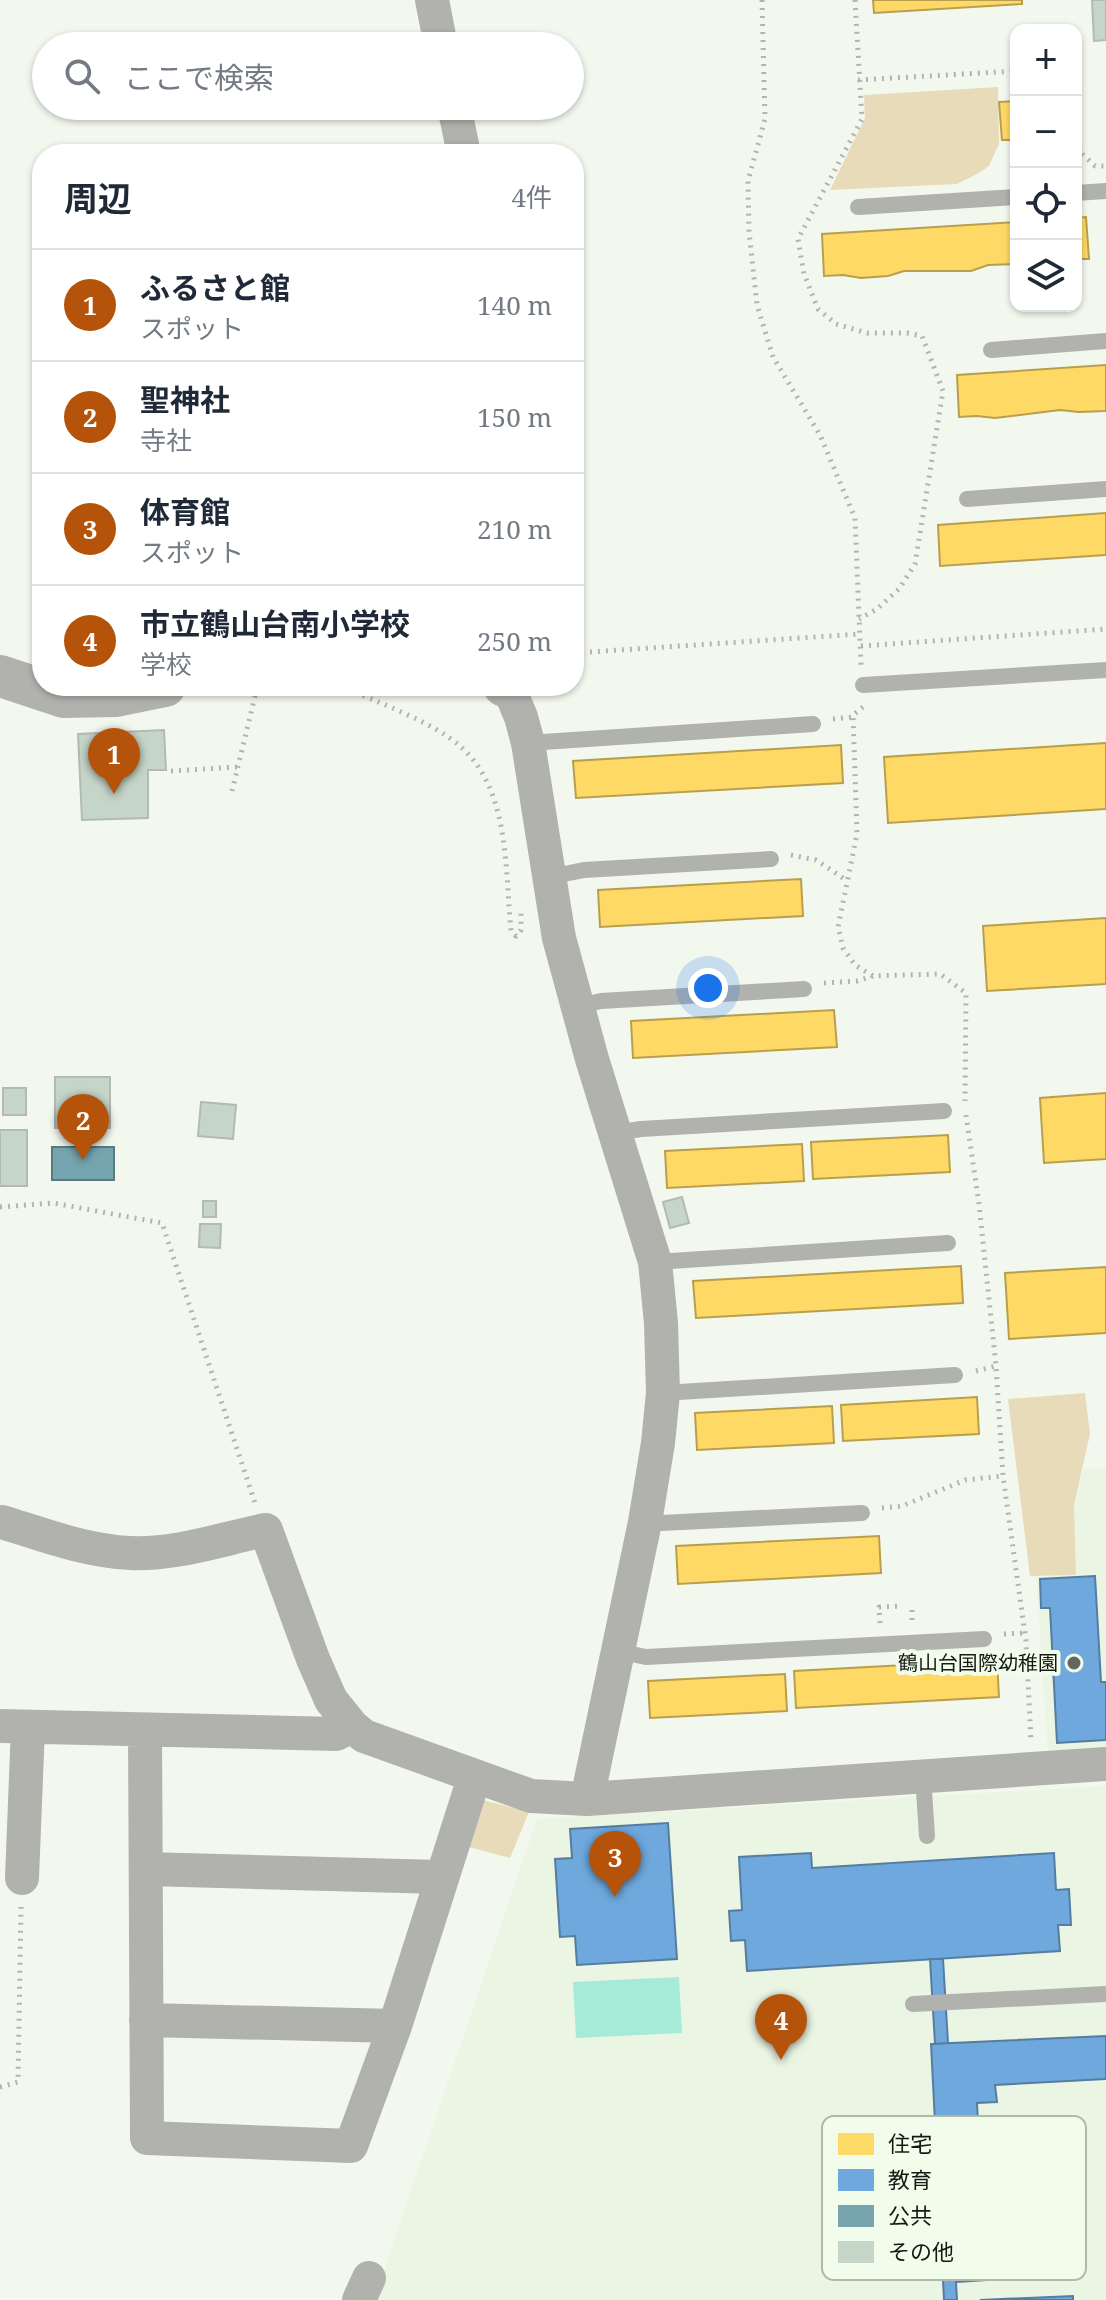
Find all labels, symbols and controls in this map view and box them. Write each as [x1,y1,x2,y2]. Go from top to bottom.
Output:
map controls [1010,24,1082,312]
button: + [1010,24,1082,96]
search box [32,32,584,120]
icon: search [60,54,104,98]
text: ここで検索 [124,57,274,98]
button: − [1010,96,1082,168]
button: locate [1010,168,1082,240]
text: 周辺 [64,175,132,221]
text: 4件 [511,179,552,215]
button: layers [1010,240,1082,312]
text: ふるさと館 [140,267,290,308]
text: 1 [83,287,97,323]
text: 140 m [477,287,552,323]
text: スポット [140,310,244,346]
text: 聖神社 [140,379,230,420]
text: 2 [83,399,97,435]
text: 150 m [477,399,552,435]
text: 寺社 [140,422,192,458]
text: 体育館 [140,491,230,532]
text: 3 [83,511,97,547]
text: 210 m [477,511,552,547]
text: スポット [140,534,244,570]
text: 市立鶴山台南小学校 [140,603,410,644]
text: 4 [83,623,97,659]
text: 250 m [477,623,552,659]
text: 学校 [140,646,192,682]
pin: 1 [88,728,140,794]
your location [688,968,728,1008]
pin: 2 [57,1094,109,1160]
place label: 鶴山台国際幼稚園 [898,1649,1058,1676]
marker: 鶴山台国際幼稚園 [1065,1654,1083,1672]
pin: 3 [589,1831,641,1897]
pin: 4 [755,1994,807,2060]
legend [822,2116,1086,2280]
text: 住宅 [888,2128,932,2158]
text: 教育 [888,2164,932,2194]
text: 公共 [888,2200,932,2230]
text: その他 [888,2236,954,2266]

